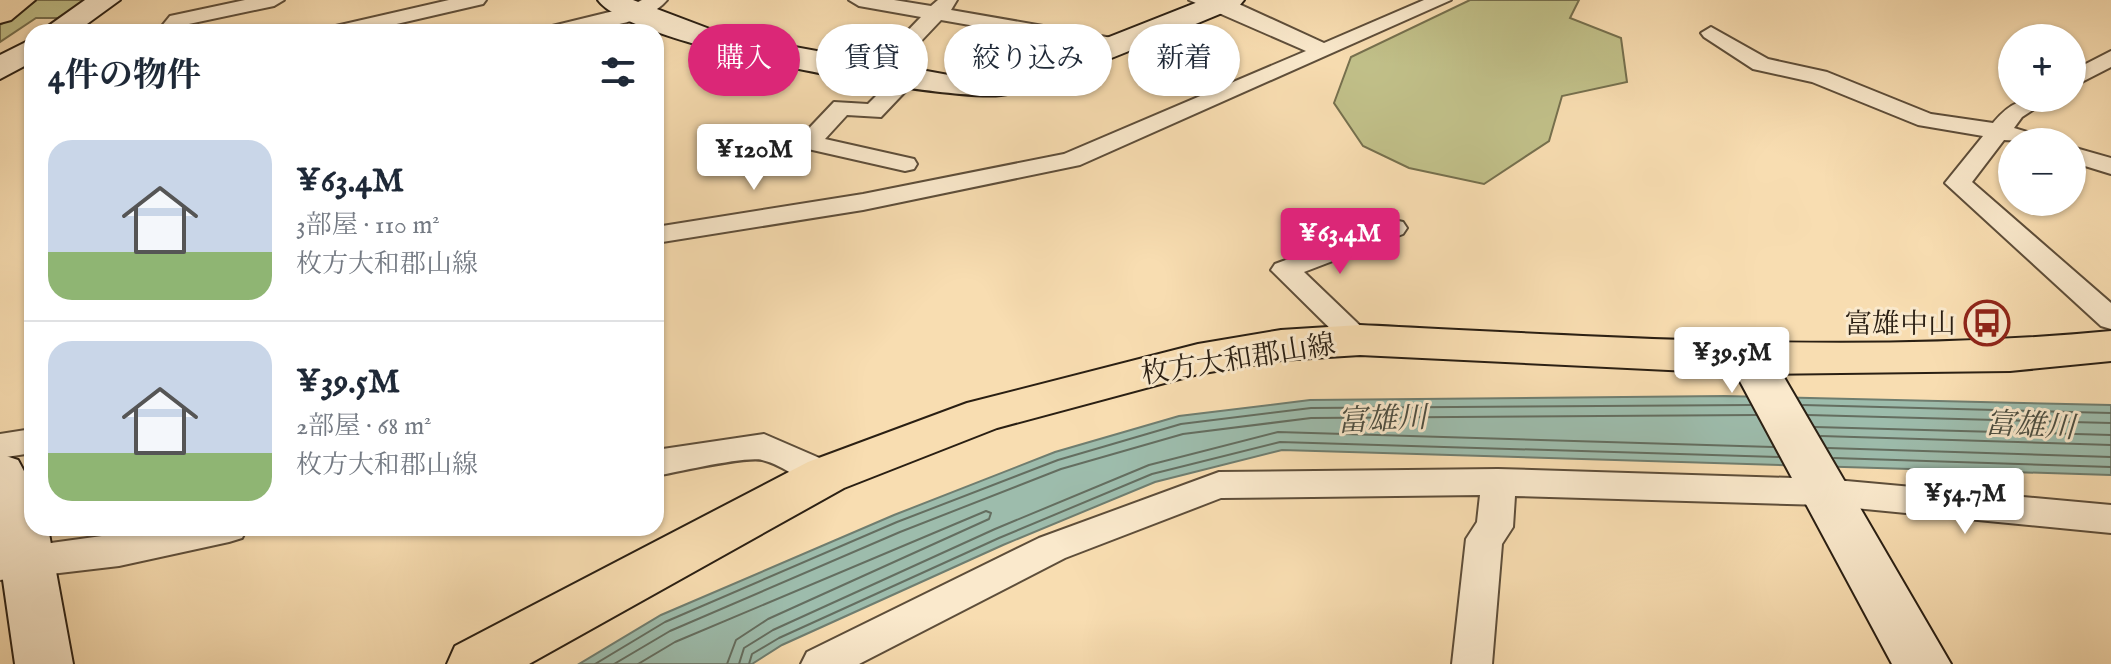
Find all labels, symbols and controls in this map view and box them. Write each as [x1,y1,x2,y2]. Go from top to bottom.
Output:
chip: 購入 [688,24,800,96]
chip: 賃貸 [816,24,928,96]
chip: 絞り込み [944,24,1112,96]
chip: 新着 [1128,24,1240,96]
map controls [1998,24,2086,216]
button: + [1998,24,2086,112]
icon: filters [596,50,640,94]
text: 4件の物件 [48,55,201,98]
pin: ¥120M [698,124,810,192]
button: − [1998,128,2086,216]
text: ¥120M [715,133,793,166]
text: ¥63.4M [296,160,404,203]
icon: home [112,172,208,268]
pin: ¥63.4M [1275,208,1405,276]
text: 3部屋 · 110 m² [296,209,440,242]
text: ¥63.4M [1299,217,1381,250]
text: 枚方大和郡山線 [296,248,478,281]
bus stop icon: 富雄中山 [1963,299,2011,347]
place label: 富雄中山 [1844,308,1956,343]
pin: ¥39.5M [1667,327,1797,395]
street label: 枚方大和郡山線 [1139,328,1338,393]
text: ¥39.5M [1692,336,1772,369]
text: ¥39.5M [296,361,400,404]
icon: home [112,373,208,469]
water label: 富雄川 [1336,400,1431,442]
water label: 富雄川 [1984,406,2079,448]
text: 2部屋 · 68 m² [296,410,431,443]
text: 枚方大和郡山線 [296,449,478,482]
pin: ¥54.7M [1900,468,2030,536]
text: ¥54.7M [1924,477,2006,510]

